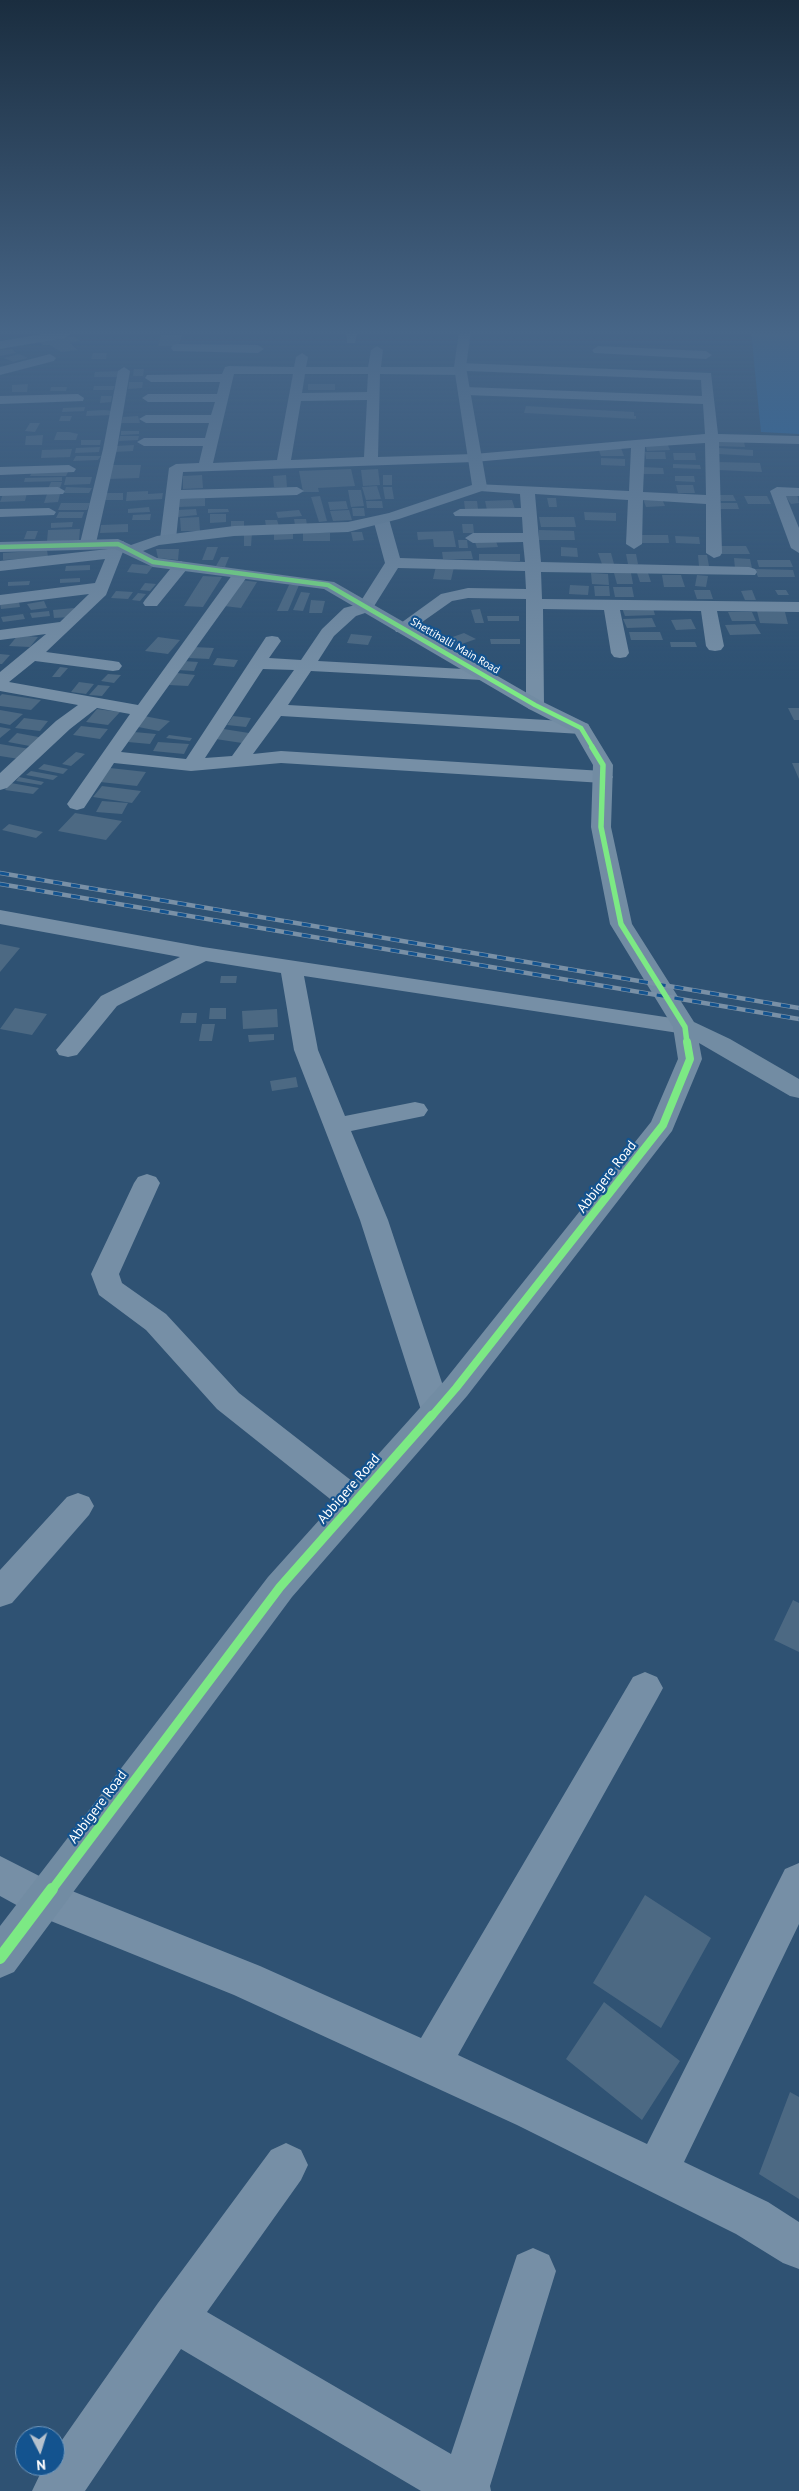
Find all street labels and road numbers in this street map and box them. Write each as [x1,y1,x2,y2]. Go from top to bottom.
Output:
street label: Shettihalli Main Road [408,615,502,677]
street label: Abbigere Road [574,1138,640,1216]
street label: Abbigere Road [314,1451,384,1527]
street label: Abbigere Road [65,1767,131,1847]

